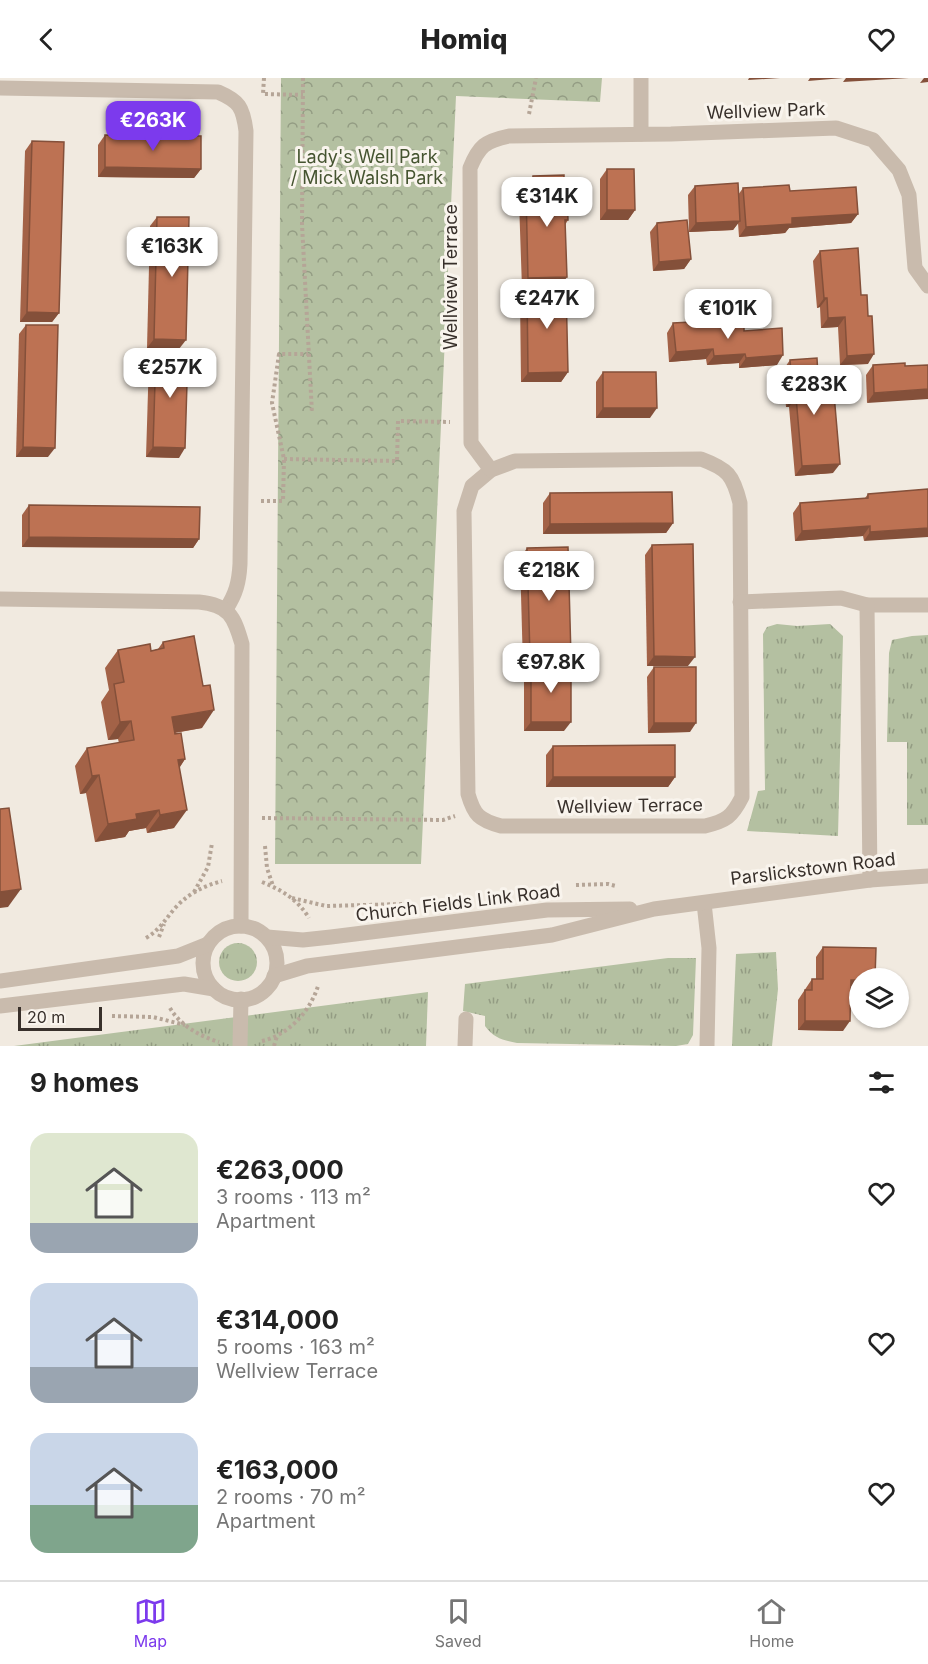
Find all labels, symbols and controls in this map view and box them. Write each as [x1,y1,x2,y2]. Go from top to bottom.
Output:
icon: back [30,23,63,56]
text: Homiq [421,23,507,56]
icon: heart [865,23,898,56]
street label: Wellview Park [706,98,826,123]
pin: €263K [111,101,195,152]
text: €263K [120,108,186,132]
park label: Lady's Well Park / Mick Walsh Park [291,146,443,188]
pin: €314K [505,177,589,228]
text: €314K [515,184,579,208]
street label: Wellview Terrace [440,204,461,350]
pin: €163K [130,227,214,278]
text: €163K [141,234,203,258]
pin: €247K [505,279,589,330]
text: €247K [514,286,580,310]
pin: €101K [686,289,770,340]
text: €101K [699,296,757,320]
pin: €257K [128,348,212,399]
text: €257K [137,355,203,379]
pin: €283K [772,365,856,416]
text: €283K [781,372,847,396]
pin: €218K [507,551,591,602]
text: €218K [518,558,580,582]
pin: €97.8K [502,643,600,694]
text: €97.8K [517,650,585,674]
street label: Wellview Terrace [557,794,703,817]
street label: Parslickstown Road [729,848,897,889]
street label: Church Fields Link Road [354,880,561,925]
map controls [849,968,909,1028]
button: layers [849,968,909,1028]
scale bar [18,1004,102,1031]
text: 20 m [27,1007,65,1027]
icon: filters [865,1066,898,1099]
text: 9 homes [30,1067,139,1098]
text: €263,000 [216,1154,344,1185]
icon: home [78,1157,150,1229]
icon: heart [865,1177,898,1210]
text: 3 rooms · 113 m² [216,1185,371,1209]
text: Apartment [216,1209,315,1233]
text: €314,000 [216,1304,339,1335]
icon: home [78,1307,150,1379]
icon: heart [865,1327,898,1360]
text: 5 rooms · 163 m² [216,1335,375,1359]
text: Wellview Terrace [216,1359,378,1383]
text: €163,000 [216,1454,339,1485]
icon: home [78,1457,150,1529]
icon: heart [865,1477,898,1510]
text: 2 rooms · 70 m² [216,1485,366,1509]
text: Apartment [216,1509,315,1533]
tab: Map [134,1595,167,1651]
tab: Saved [435,1595,482,1651]
tab: Home [749,1595,794,1651]

